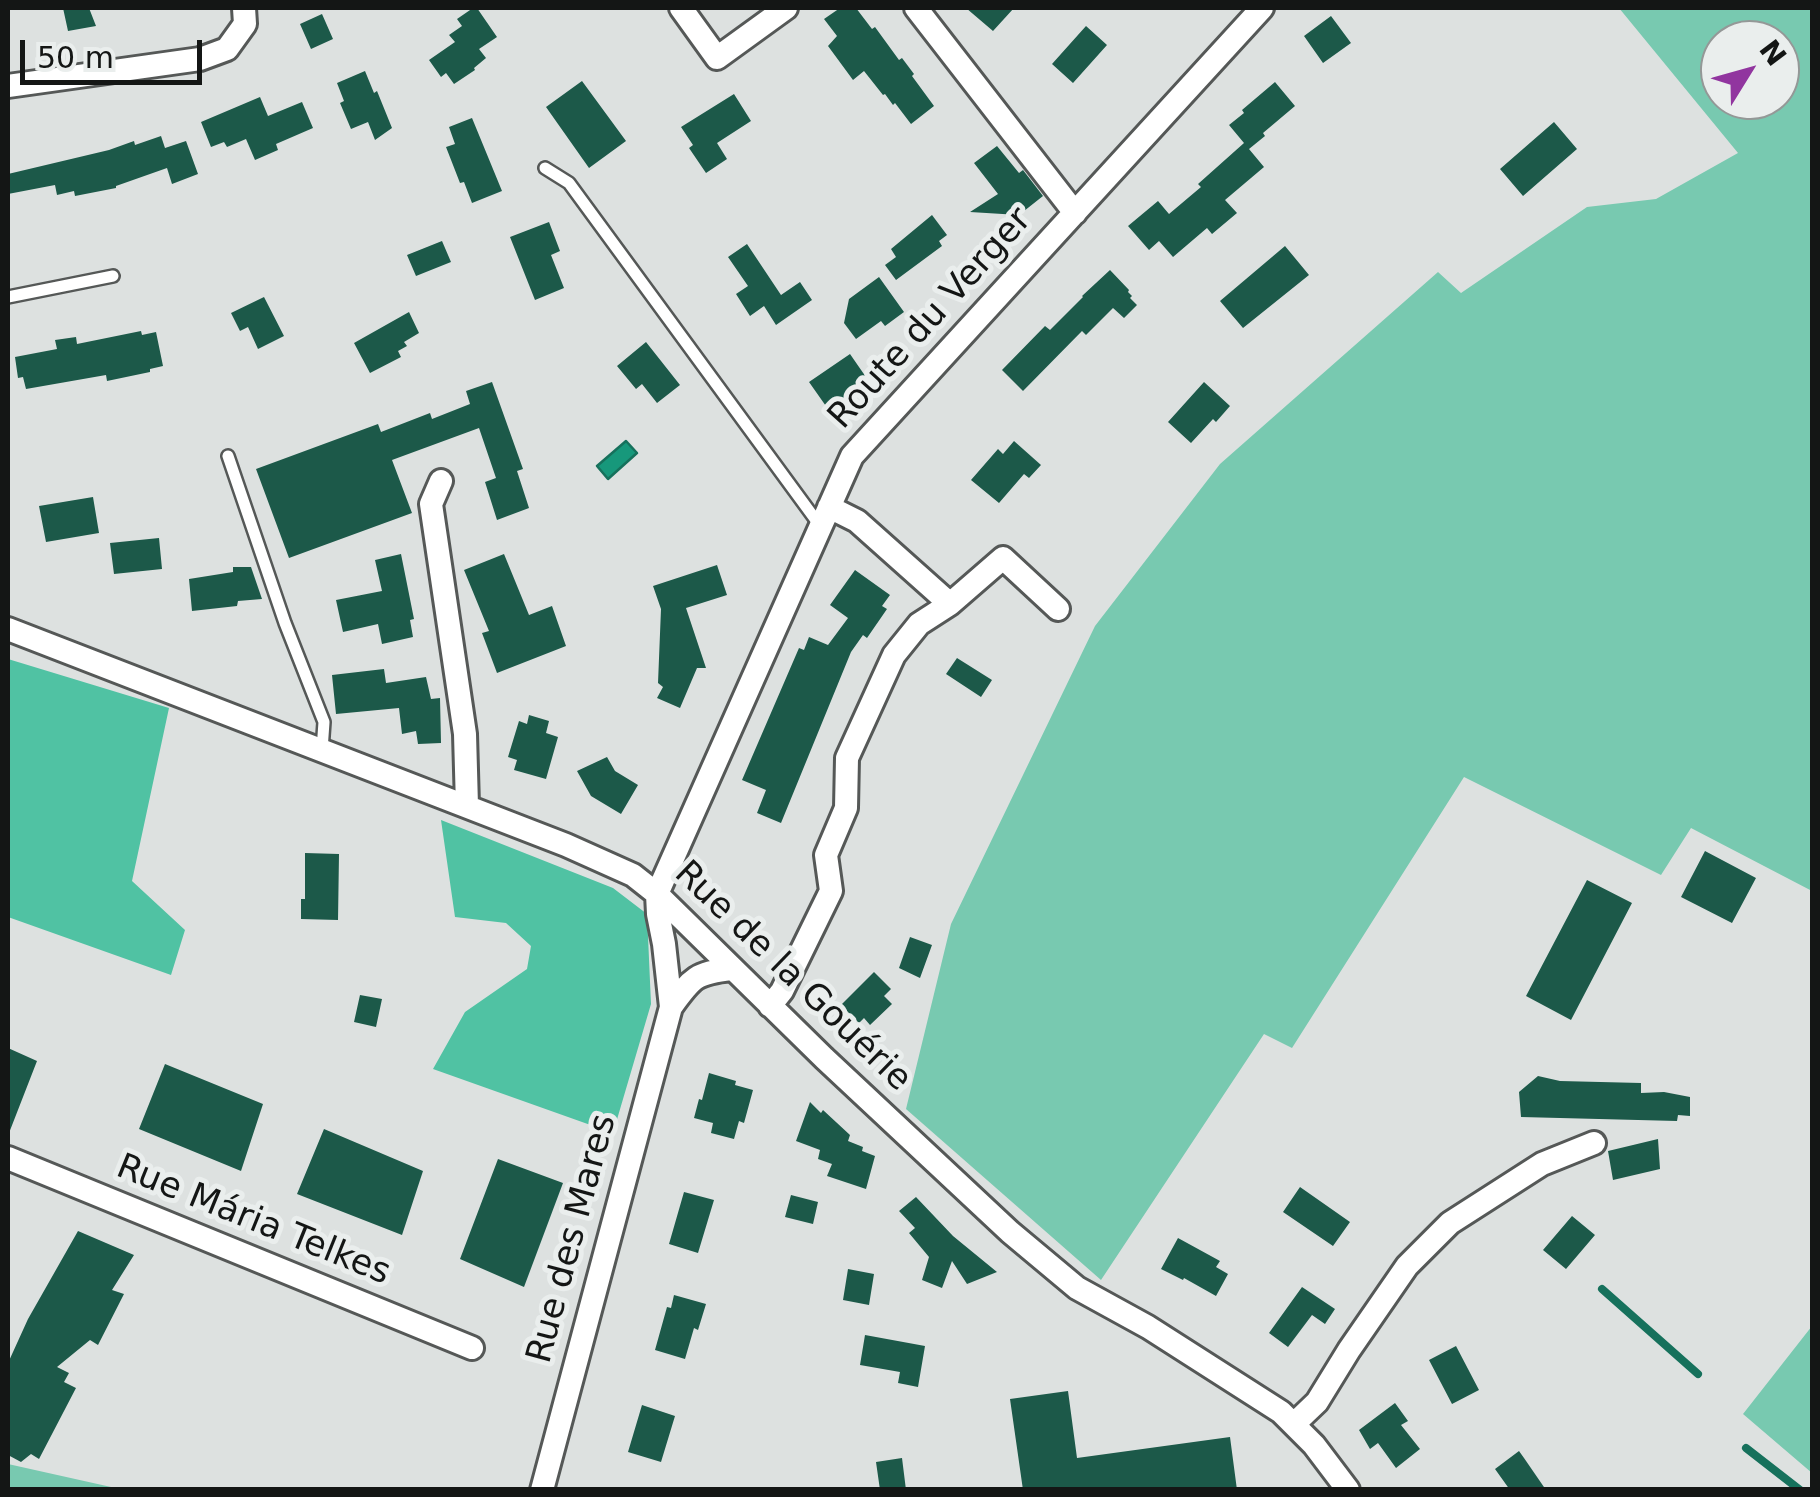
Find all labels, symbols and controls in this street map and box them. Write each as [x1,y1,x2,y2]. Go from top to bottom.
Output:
scale bar [25,20,208,82]
north arrow [1700,20,1800,120]
text: N [1753,34,1793,72]
text: 50 m [37,40,114,75]
street label: Route du Verger [821,200,1041,438]
street label: Rue de la Gouérie [665,853,919,1101]
street label: Rue des Mares [520,1110,626,1368]
street label: Rue Mária Telkes [110,1147,396,1295]

